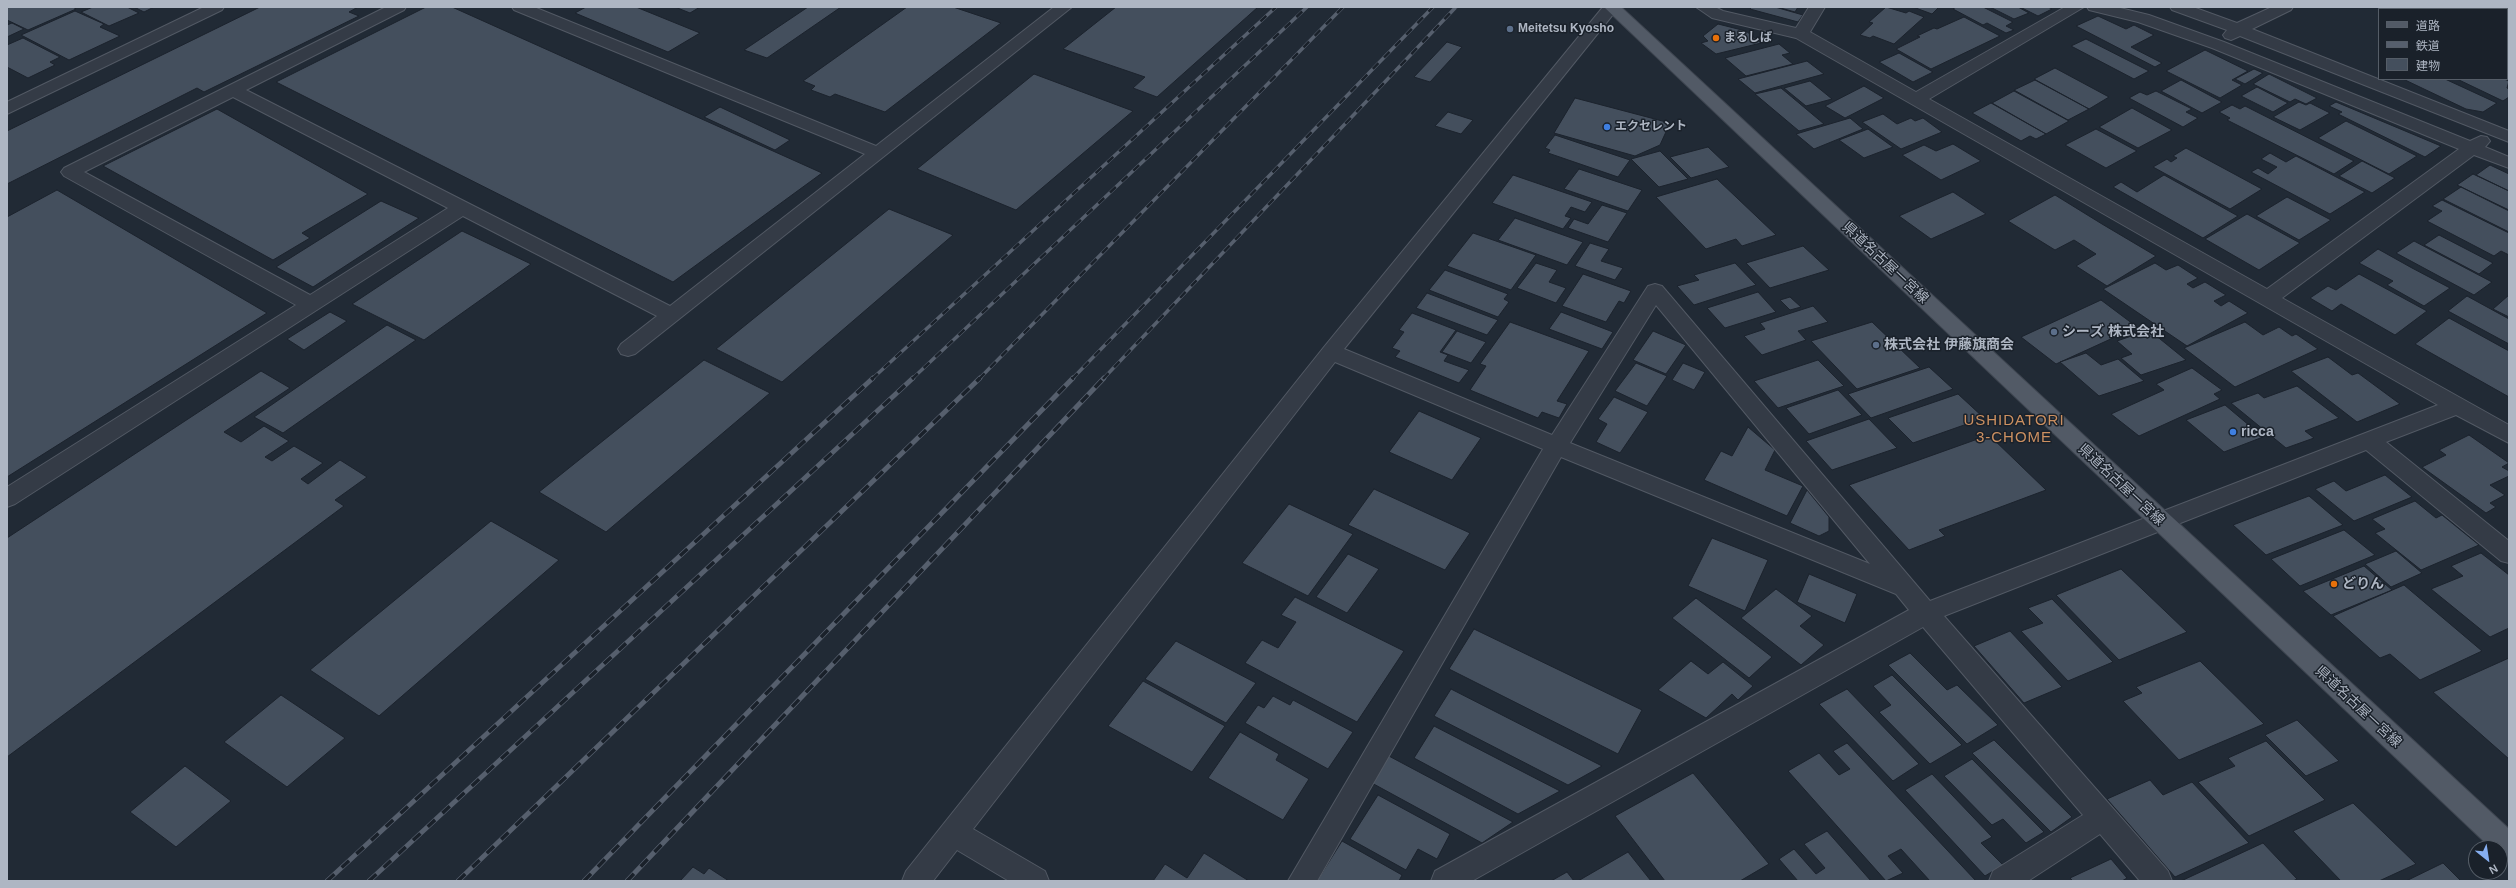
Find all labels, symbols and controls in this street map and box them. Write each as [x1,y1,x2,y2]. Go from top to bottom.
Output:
legend [2378,8,2508,80]
text: 道路 [2416,19,2440,33]
place label: Meitetsu Kyosho [1518,22,1614,36]
marker: Meitetsu Kyosho [1505,24,1515,34]
place label: まるしば [1724,31,1772,45]
marker: まるしば [1711,33,1721,43]
text: 鉄道 [2416,39,2440,53]
text: 建物 [2416,59,2440,73]
place label: エクセレント [1615,120,1687,134]
marker: エクセレント [1602,122,1612,132]
street label: 県道名古屋一宮線 [1838,219,1932,307]
place label: シーズ 株式会社 [2062,324,2164,340]
marker: シーズ 株式会社 [2049,327,2059,337]
place label: 株式会社 伊藤旗商会 [1884,337,2014,353]
marker: 株式会社 伊藤旗商会 [1871,340,1881,350]
district label: USHIDATORI 3-CHOME [1963,412,2065,447]
place label: ricca [2241,424,2274,440]
marker: ricca [2228,427,2238,437]
street label: 県道名古屋一宮線 [2074,441,2168,529]
place label: どりん [2342,576,2384,592]
marker: どりん [2329,579,2339,589]
street label: 県道名古屋一宮線 [2311,663,2405,751]
north arrow [2468,840,2508,880]
text: N [2487,862,2500,877]

